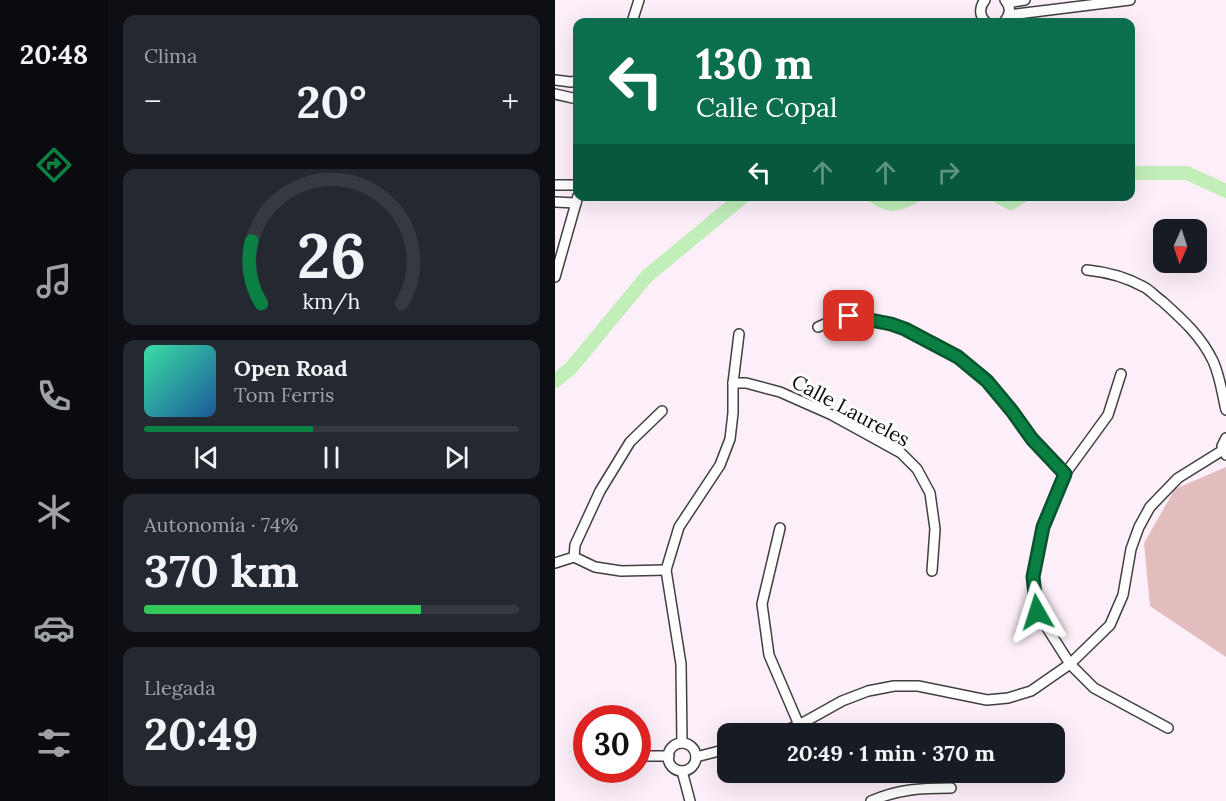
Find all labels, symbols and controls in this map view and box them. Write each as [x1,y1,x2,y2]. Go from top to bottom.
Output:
text: 20:48 [20,37,88,71]
text: 130 m [696,37,813,91]
icon: left [597,42,675,120]
text: Clima [144,43,197,68]
text: 20° [297,73,366,130]
text: − [144,80,162,122]
text: + [501,80,519,122]
text: Calle Copal [696,90,837,124]
icon: directions [33,144,75,186]
icon: left [743,156,776,189]
icon: ahead [806,156,839,189]
icon: ahead [869,156,902,189]
icon: right [932,156,965,189]
text: 26 [297,215,366,295]
north arrow [1153,219,1207,273]
map controls [1153,219,1207,273]
icon: music [33,260,75,302]
text: km/h [303,287,361,315]
pin [823,290,874,341]
icon: arrive [832,299,865,332]
text: Open Road [234,354,348,382]
street label: Calle Laureles [788,368,914,452]
icon: phone [33,375,75,417]
text: Tom Ferris [234,382,334,407]
icon: previous [190,441,223,474]
icon: pause [315,441,348,474]
icon: next [440,441,473,474]
icon: climate [33,491,75,533]
text: Autonomía · 74% [144,512,298,537]
text: 370 km [144,542,299,599]
position arrow [1005,580,1069,644]
icon: car [33,607,75,649]
text: Llegada [144,675,216,700]
text: 20:49 [144,705,258,762]
speed limit sign: 30 [573,705,651,783]
icon: filters [33,722,75,764]
text: 20:49 · 1 min · 370 m [787,739,995,767]

